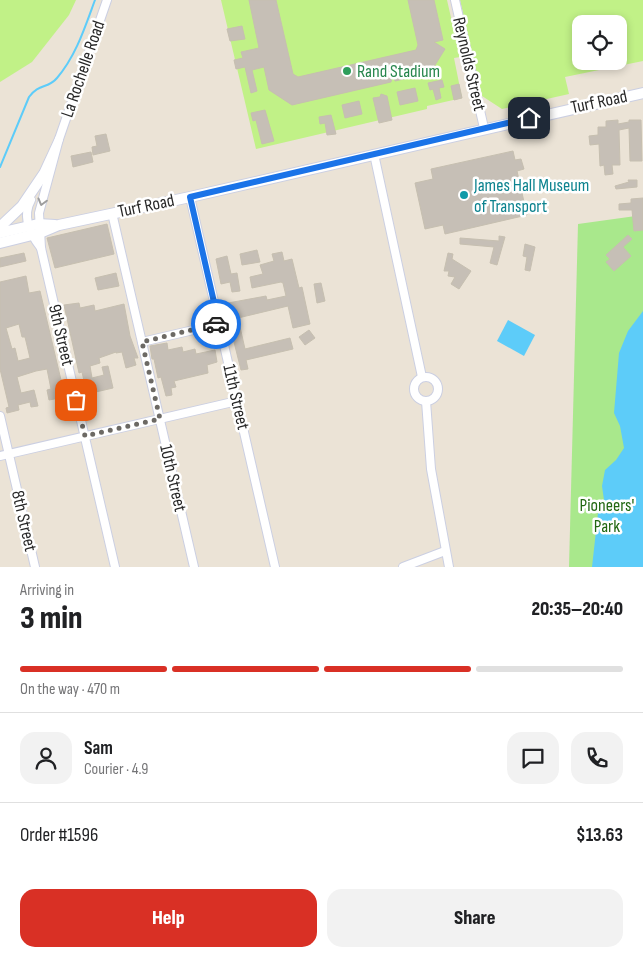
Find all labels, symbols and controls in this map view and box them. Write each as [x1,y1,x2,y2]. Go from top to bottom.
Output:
street label: Reynolds Street [448,15,490,113]
map controls [572,15,627,70]
button: locate [572,15,627,70]
street label: La Rochelle Road [57,18,109,120]
place label: Rand Stadium [357,61,440,82]
marker: Rand Stadium [341,65,353,77]
street label: Turf Road [569,86,629,118]
pin [508,97,550,139]
icon: home [515,104,543,132]
place label: James Hall Museum of Transport [473,175,589,217]
marker: James Hall Museum of Transport [458,189,470,201]
street label: Turf Road [116,190,176,222]
one-way arrow [37,198,48,207]
courier [191,299,241,349]
street label: 9th Street [44,302,78,368]
icon: car [202,310,230,338]
street label: 11th Street [218,362,254,432]
pin [55,379,97,421]
icon: bag [62,386,90,414]
street label: 10th Street [155,442,191,514]
street label: 8th Street [7,488,41,554]
park label: Pioneers' Park [580,495,635,537]
text: Arriving in [20,581,74,600]
text: 20:35–20:40 [532,598,623,621]
text: 3 min [20,599,82,638]
text: On the way · 470 m [20,680,120,699]
button: person [20,732,72,784]
button: chat [507,732,559,784]
button: phone [571,732,623,784]
text: Sam [84,737,113,760]
text: Courier · 4.9 [84,760,148,779]
text: Order #1596 [20,824,98,847]
text: $13.63 [576,824,623,847]
button: Help [20,889,317,947]
button: Share [327,889,623,947]

